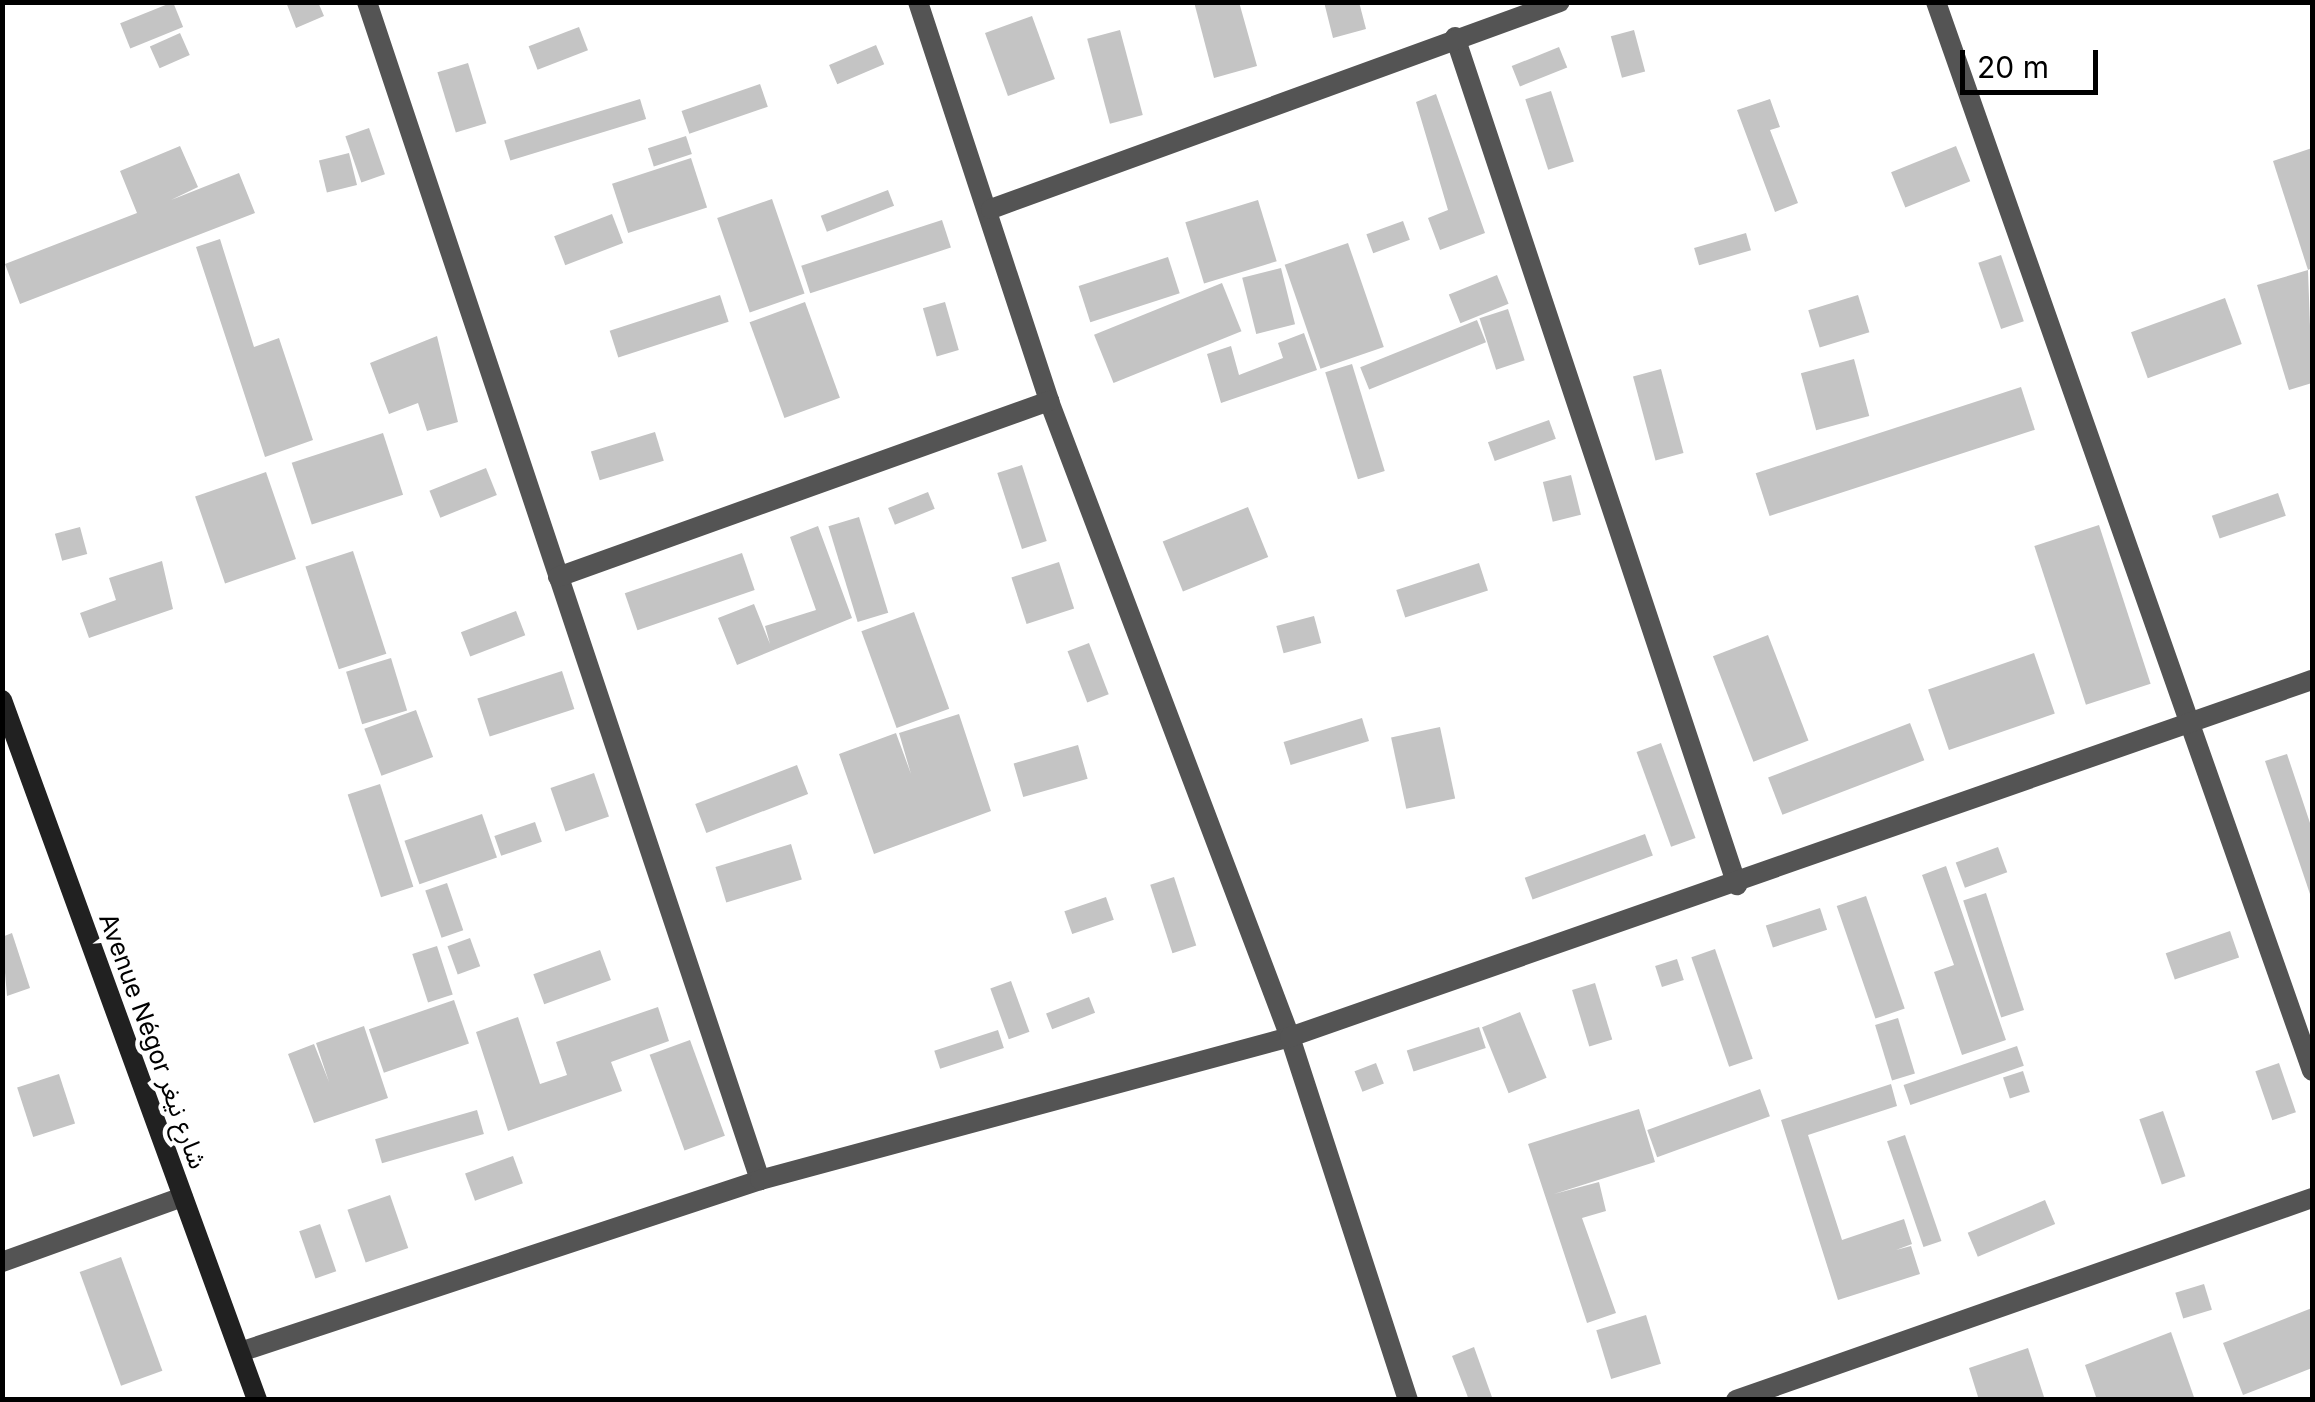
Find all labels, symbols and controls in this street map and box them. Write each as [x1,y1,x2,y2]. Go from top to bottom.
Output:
scale bar [1965,30,2102,92]
text: 20 m [1977,49,2049,85]
street label: Avenue Négor شارع نيغر [93,909,213,1173]

